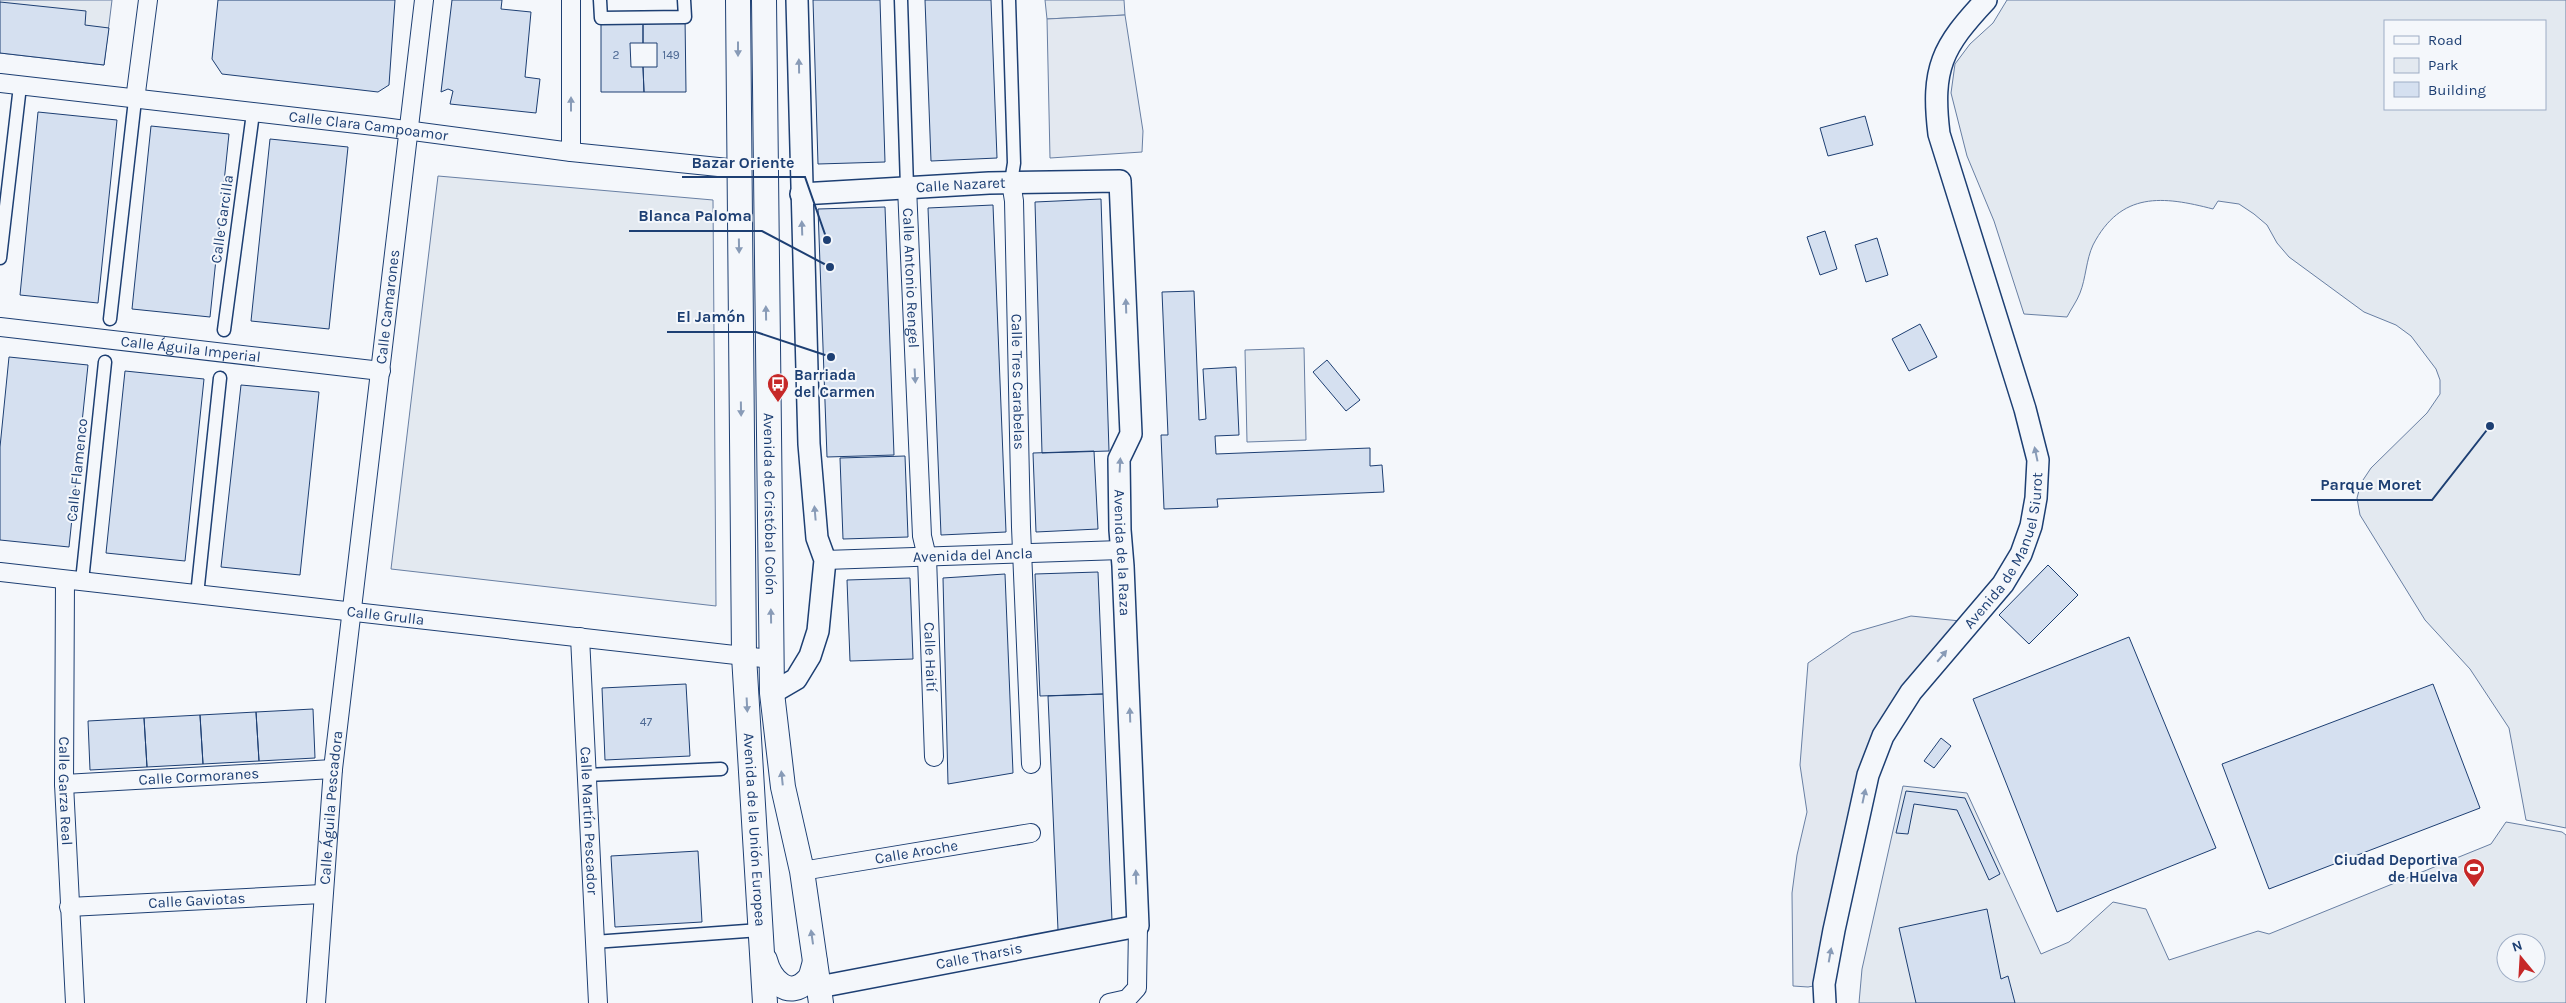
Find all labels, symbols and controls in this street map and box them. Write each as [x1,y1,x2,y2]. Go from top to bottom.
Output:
legend [2384,20,2546,110]
text: Road [2428,31,2463,49]
one-way arrow [734,41,742,57]
house number: 2 [613,48,620,62]
house number: 149 [662,48,680,62]
text: Park [2428,56,2458,74]
one-way arrow [794,57,802,73]
text: Building [2428,81,2486,99]
one-way arrow [567,95,575,111]
street label: Calle Clara Campoamor [288,107,450,145]
callout: Bazar Oriente [682,146,805,177]
text: Bazar Oriente [691,153,795,172]
street label: Calle Garcilla [207,174,237,264]
street label: Calle Nazaret [915,174,1006,196]
callout: Blanca Paloma [629,200,762,231]
text: Blanca Paloma [638,206,752,225]
street label: Calle Antonio Rengel [899,207,923,348]
one-way arrow [798,220,806,236]
one-way arrow [735,238,743,254]
street label: Calle Camarones [372,249,403,365]
one-way arrow [1121,297,1129,313]
callout: El Jamón [667,301,756,332]
one-way arrow [762,305,770,321]
text: El Jamón [677,307,745,326]
street label: Calle Tres Carabelas [1007,313,1028,450]
street label: Calle Águila Imperial [120,332,262,366]
place label: Barriada del Carmen [794,366,875,401]
one-way arrow [911,368,919,384]
bus stop icon: Barriada del Carmen [766,372,790,403]
one-way arrow [737,401,745,417]
street label: Avenida de Cristóbal Colón [760,413,780,595]
street label: Calle Flamenco [63,417,91,523]
one-way arrow [2032,446,2040,461]
one-way arrow [1116,457,1124,473]
callout: Parque Moret [2311,469,2432,500]
street label: Avenida de Manuel Siurot [1960,472,2046,632]
text: Parque Moret [2320,475,2422,494]
street label: Avenida de la Raza [1110,489,1134,616]
one-way arrow [811,504,819,520]
street label: Avenida del Ancla [913,544,1033,566]
street label: Calle Grulla [346,602,425,629]
one-way arrow [767,608,775,624]
street label: Calle Haití [920,622,941,693]
one-way arrow [1936,650,1947,663]
one-way arrow [743,697,751,713]
one-way arrow [1125,706,1133,722]
house number: 47 [640,715,653,729]
street label: Calle Águila Pescadora [316,730,346,885]
street label: Avenida de la Unión Europea [740,732,769,927]
street label: Calle Garza Real [55,737,76,846]
street label: Calle Martín Pescador [576,746,602,896]
street label: Calle Cormoranes [138,764,259,789]
one-way arrow [778,770,786,786]
one-way arrow [1860,787,1868,803]
street label: Calle Aroche [874,836,959,868]
place label: Ciudad Deportiva de Huelva [2334,851,2458,886]
sports icon: Ciudad Deportiva de Huelva [2462,857,2486,888]
one-way arrow [1132,869,1140,885]
street label: Calle Gaviotas [148,889,246,912]
one-way arrow [808,929,816,945]
north arrow [2496,933,2546,983]
text: N [2510,936,2525,956]
street label: Calle Tharsis [934,939,1024,973]
one-way arrow [1826,946,1834,962]

